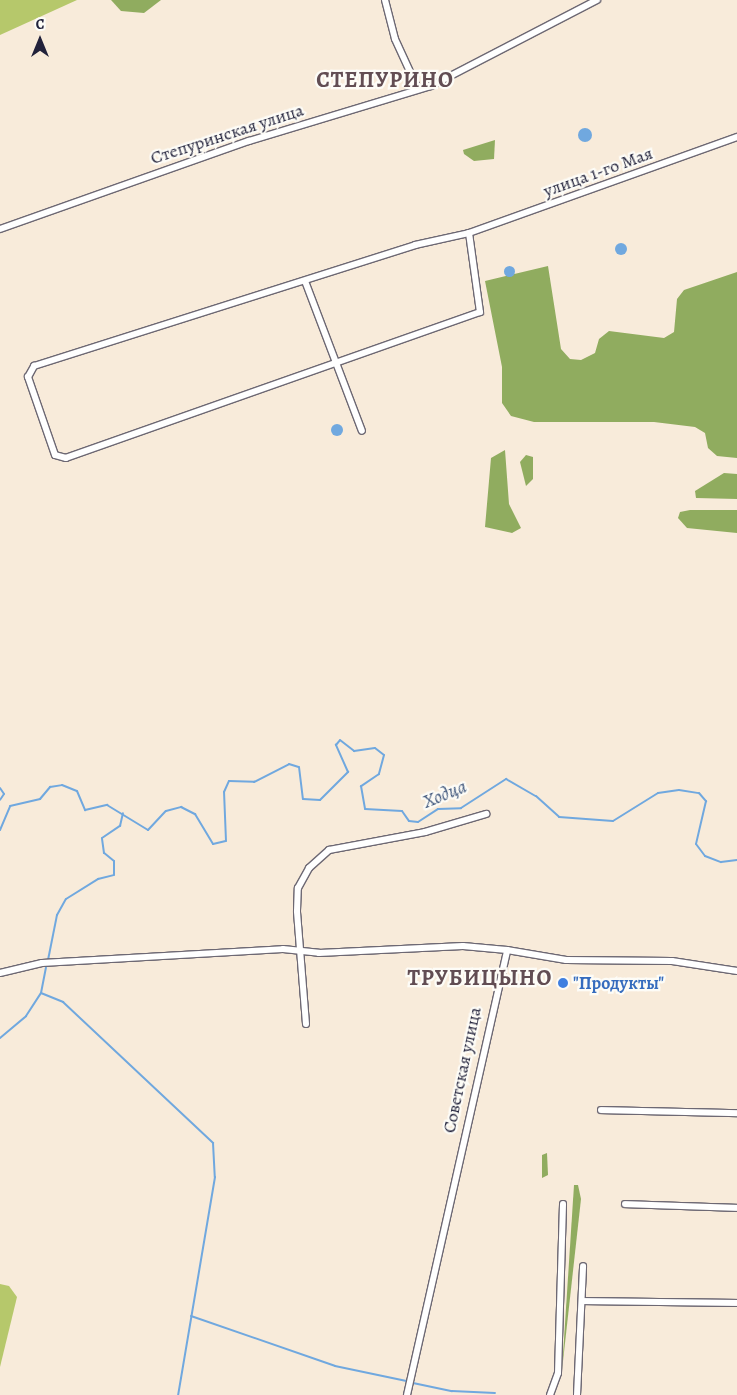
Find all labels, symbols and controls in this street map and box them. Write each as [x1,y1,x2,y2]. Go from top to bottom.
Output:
north arrow [15,15,65,65]
text: С [36,15,44,34]
district label: СТЕПУРИНО [315,68,455,94]
street label: Степуринская улица [148,99,306,169]
street label: улица 1-го Мая [540,142,656,202]
water label: Ходца [420,776,470,814]
district label: ТРУБИЦЫНО [406,966,554,992]
place label: "Продукты" [573,972,664,994]
marker: "Продукты" [557,977,569,989]
street label: Советская улица [438,1005,486,1135]

